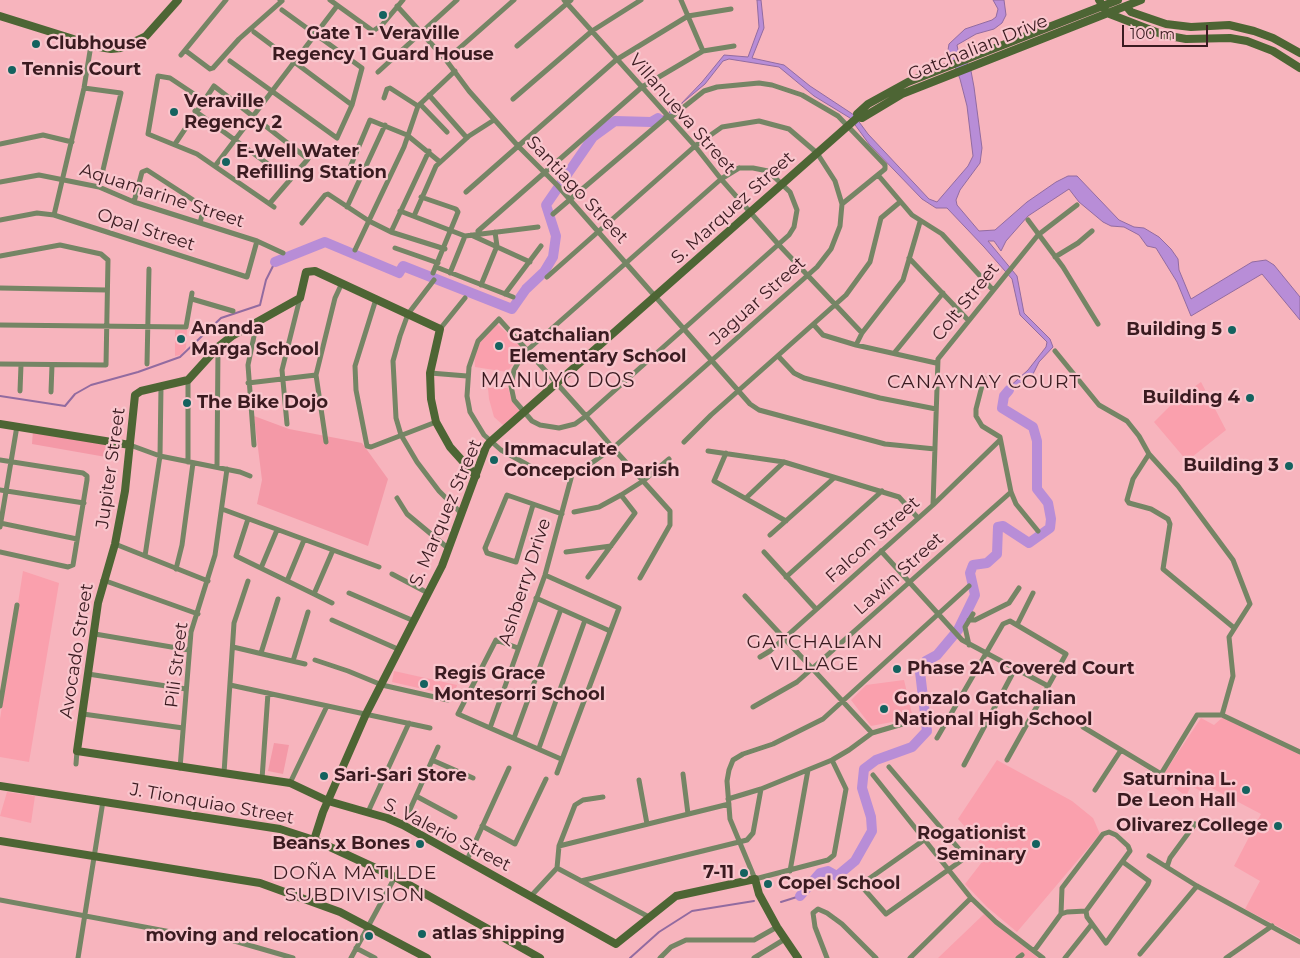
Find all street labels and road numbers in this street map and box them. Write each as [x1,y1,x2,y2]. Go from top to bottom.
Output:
street label: Gatchalian Drive [905,10,1051,86]
street label: Villanueva Street [624,50,740,178]
street label: Santiago Street [522,132,632,248]
street label: S. Marquez Street [667,147,799,269]
street label: Aquamarine Street [77,159,247,233]
street label: Opal Street [94,204,198,256]
street label: Jaguar Street [706,252,810,350]
street label: Colt Street [928,258,1004,346]
street label: Jupiter Street [92,406,130,530]
street label: S. Marquez Street [405,436,487,590]
street label: Falcon Street [822,492,924,588]
street label: Ashberry Drive [494,516,556,648]
street label: Lawin Street [850,528,948,620]
street label: Avocado Street [56,582,98,720]
street label: Pili Street [161,621,193,709]
street label: J. Tionquiao Street [128,779,296,829]
street label: S. Valerio Street [380,794,514,876]

